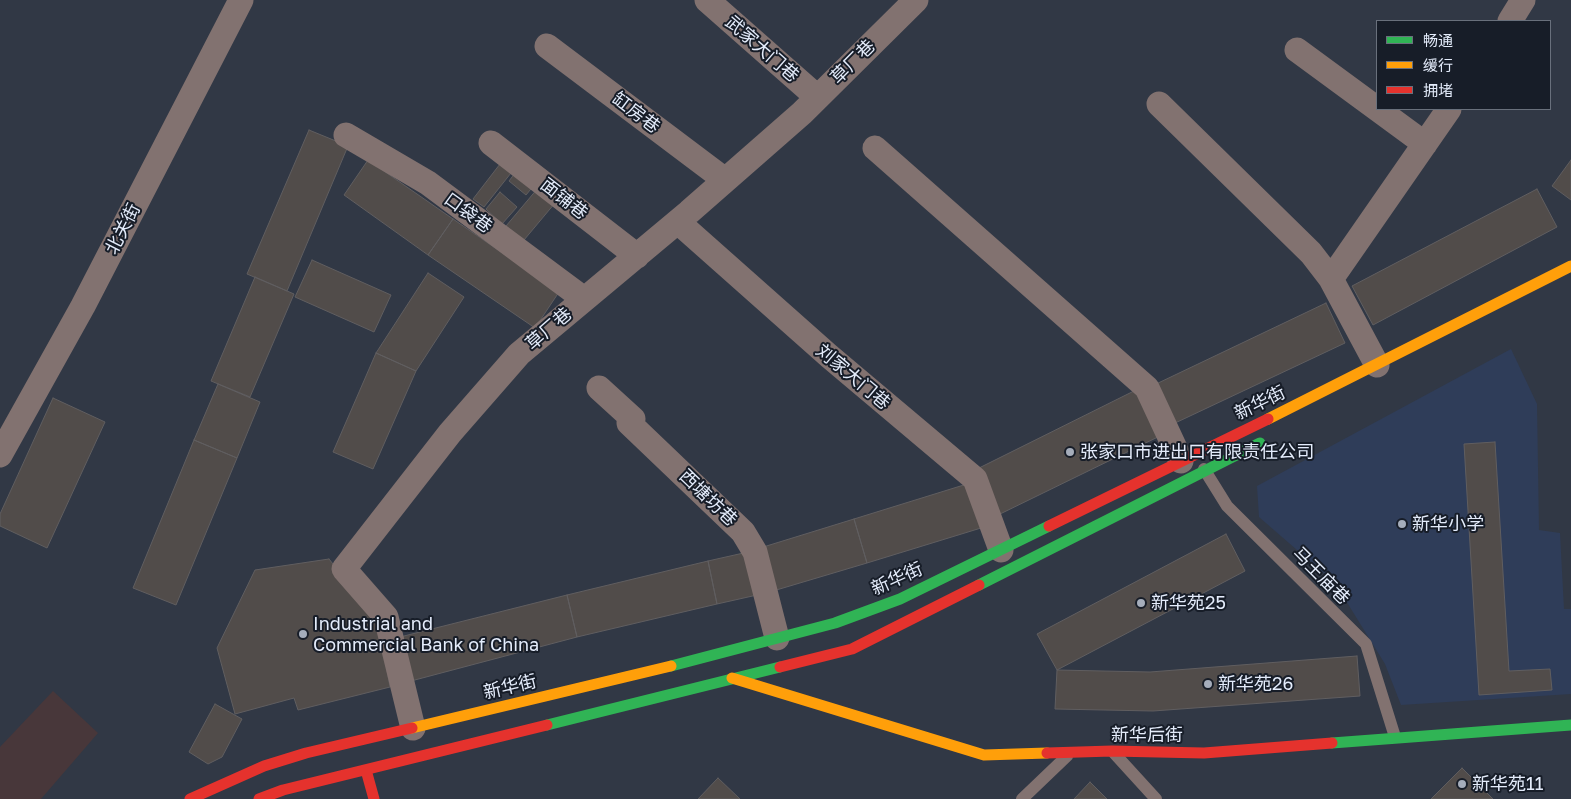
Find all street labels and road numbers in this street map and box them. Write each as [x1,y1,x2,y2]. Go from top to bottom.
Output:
street label: 武家大门巷 [721,11,803,87]
street label: 草厂巷 [826,35,880,89]
street label: 缸房巷 [608,88,664,138]
street label: 面铺巷 [536,174,592,224]
street label: 口袋巷 [440,188,496,238]
street label: 北关街 [101,200,145,258]
street label: 草厂巷 [522,303,576,355]
street label: 刘家大门巷 [812,340,894,414]
street label: 新华街 [1231,381,1289,425]
street label: 西塘坊巷 [675,465,741,531]
street label: 马王庙巷 [1288,543,1354,609]
street label: 新华街 [868,558,926,600]
street label: 新华街 [481,670,539,704]
street label: 新华后街 [1111,724,1183,746]

